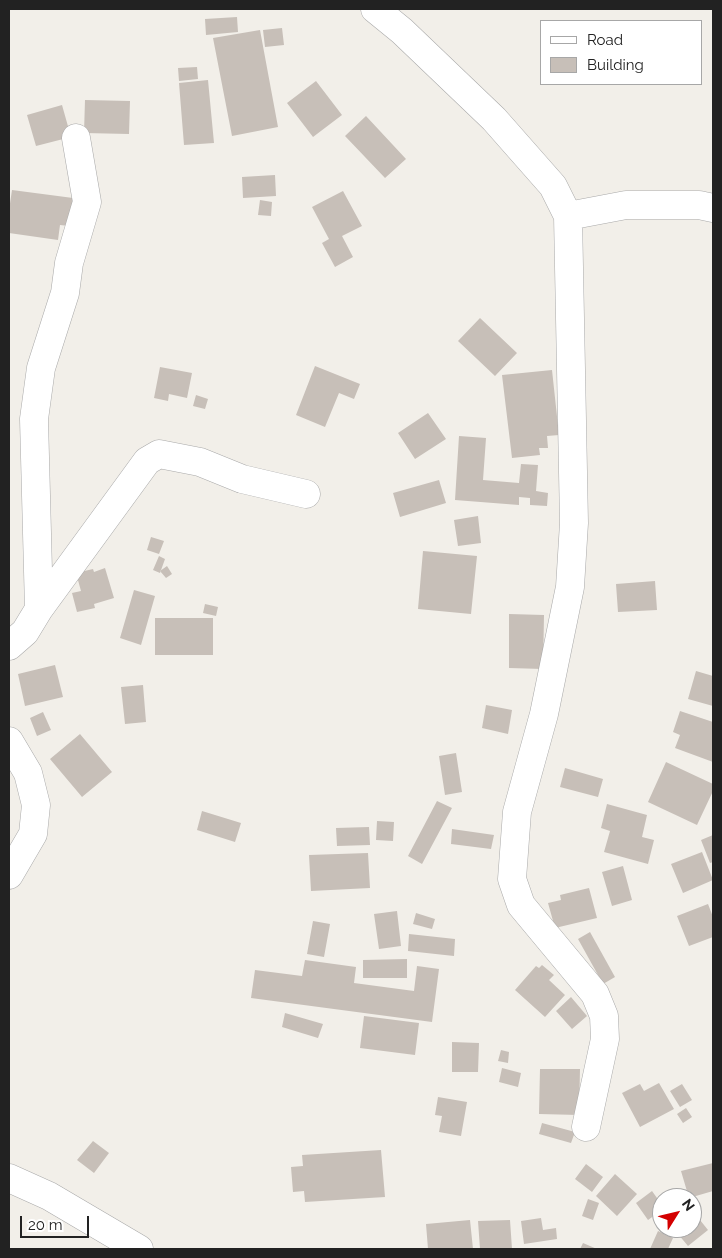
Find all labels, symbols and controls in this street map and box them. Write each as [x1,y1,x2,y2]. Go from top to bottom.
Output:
legend [540,20,702,85]
text: Road [587,31,623,49]
text: Building [587,56,644,74]
north arrow [652,1188,702,1238]
text: N [679,1196,698,1214]
scale bar [22,1206,91,1238]
text: 20 m [28,1216,63,1234]

